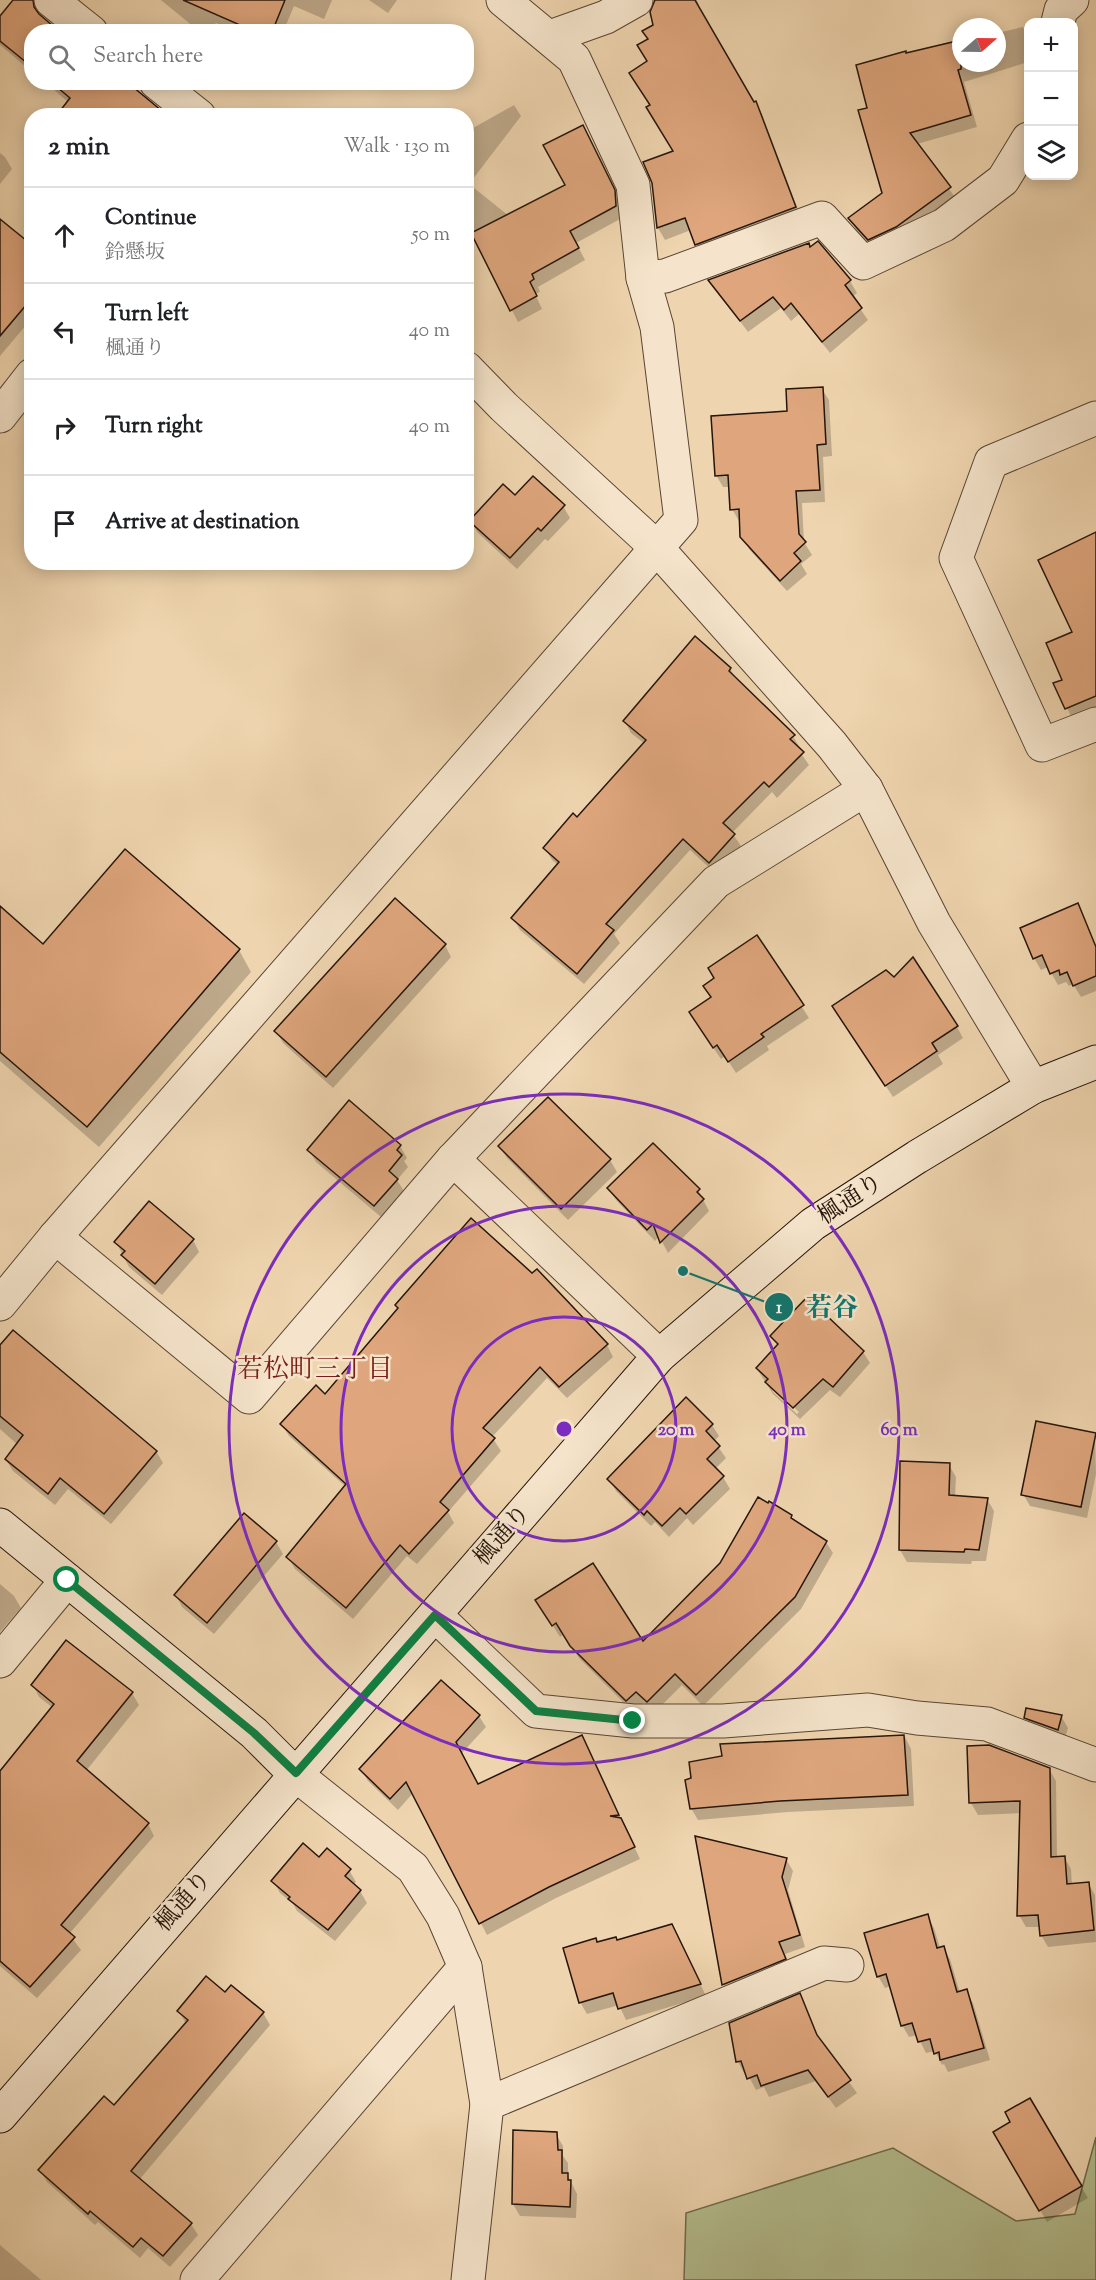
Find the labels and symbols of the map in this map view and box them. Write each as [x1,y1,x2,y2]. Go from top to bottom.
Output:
north arrow [952,18,1006,72]
street label: 楓通り [812,1166,890,1234]
callout: 若谷 [764,1285,870,1329]
text: 若谷 [806,1291,858,1328]
text: 1 [776,1296,783,1322]
district label: 若松町三丁目 [237,1352,393,1389]
text: 20 m [658,1418,694,1444]
text: 40 m [767,1418,806,1444]
text: 60 m [880,1418,918,1444]
centre of rings [554,1419,574,1439]
street label: 楓通り [467,1498,539,1574]
route start [53,1566,79,1592]
route end [619,1707,645,1733]
street label: 楓通り [148,1864,220,1940]

